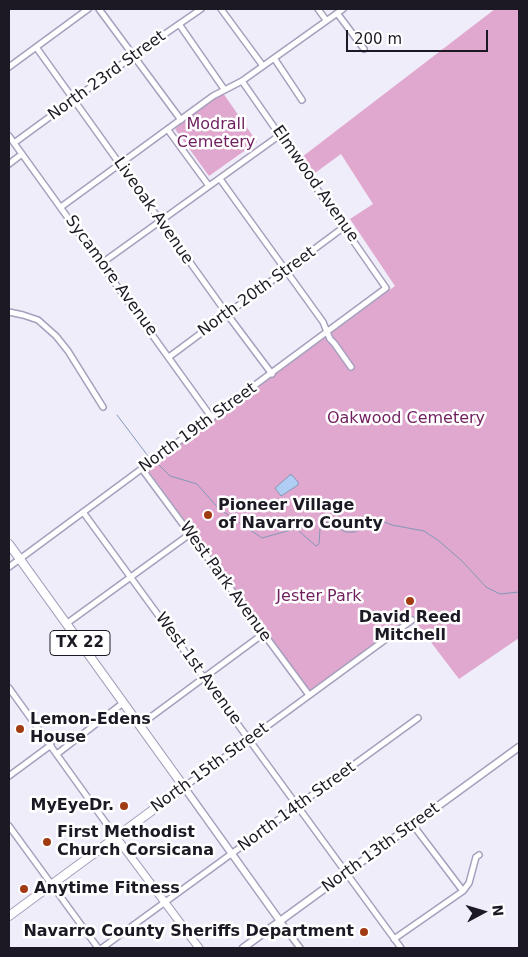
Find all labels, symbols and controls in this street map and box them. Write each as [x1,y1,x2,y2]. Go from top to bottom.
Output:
scale bar [348,20,490,52]
street label: North 23rd Street [45,27,169,125]
text: 200 m [354,30,402,48]
park label: Modrall Cemetery [177,115,255,153]
street label: Elmwood Avenue [268,122,362,246]
street label: Liveoak Avenue [109,154,197,268]
street label: Sycamore Avenue [61,212,161,340]
street label: North 20th Street [195,243,319,341]
street label: North 19th Street [136,379,260,477]
park label: Oakwood Cemetery [327,409,485,429]
place label: Pioneer Village of Navarro County [218,496,383,534]
marker: Pioneer Village of Navarro County [202,509,214,521]
street label: West Park Avenue [175,518,275,646]
park label: Jester Park [276,587,362,607]
marker: David Reed Mitchell [404,595,416,607]
place label: David Reed Mitchell [359,608,461,646]
street label: West 1st Avenue [151,609,245,729]
road number: TX 22 [50,630,110,656]
place label: Lemon-Edens House [30,710,151,748]
street label: North 15th Street [148,719,272,817]
marker: Lemon-Edens House [14,723,26,735]
street label: North 14th Street [235,758,359,856]
place label: MyEyeDr. [30,796,114,816]
street label: North 13th Street [319,799,443,897]
marker: MyEyeDr. [118,800,130,812]
place label: First Methodist Church Corsicana [57,823,214,861]
marker: First Methodist Church Corsicana [41,836,53,848]
place label: Anytime Fitness [34,879,180,899]
marker: Anytime Fitness [18,883,30,895]
north arrow [458,887,508,937]
text: N [489,904,506,917]
place label: Navarro County Sheriffs Department [23,922,354,942]
marker: Navarro County Sheriffs Department [358,926,370,938]

